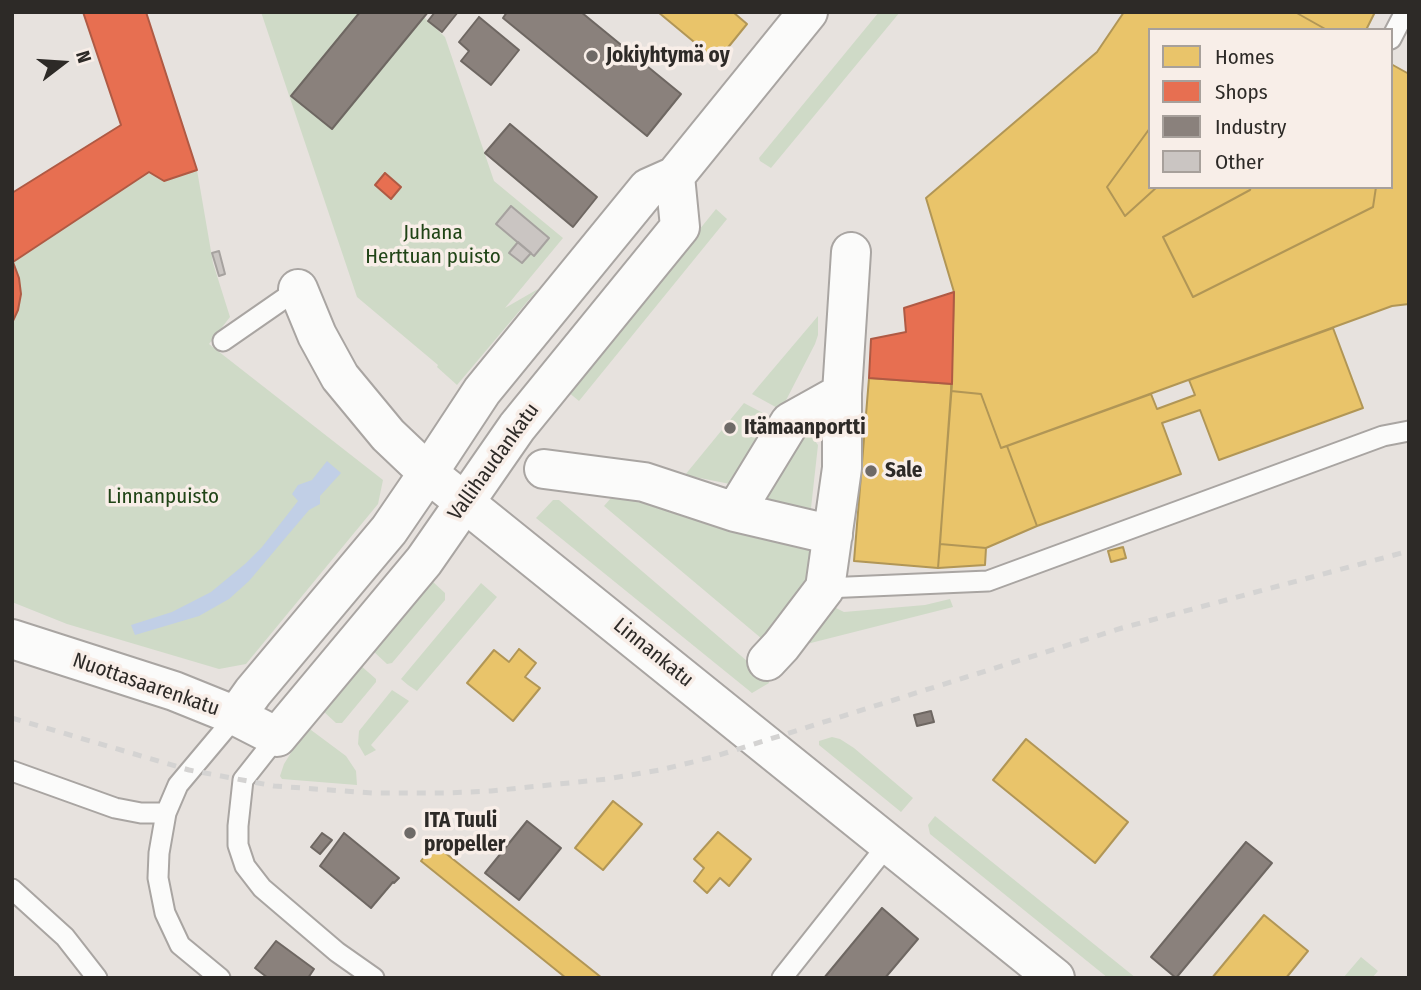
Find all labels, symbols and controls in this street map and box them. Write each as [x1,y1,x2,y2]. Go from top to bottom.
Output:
north arrow [28,28,98,98]
legend [1148,28,1393,189]
place label: Jokiyhtymä oy [606,43,730,69]
text: Homes [1215,44,1274,70]
text: N [71,48,96,66]
marker: Jokiyhtymä oy [584,48,600,64]
text: Shops [1215,79,1268,105]
text: Industry [1215,114,1286,140]
text: Other [1215,149,1264,175]
park label: Juhana Herttuan puisto [365,220,501,270]
street label: Vallihaudankatu [443,398,545,526]
place label: Itämaanportti [744,415,866,441]
marker: Itämaanportti [722,420,738,436]
place label: Sale [885,458,922,484]
marker: Sale [863,463,879,479]
park label: Linnanpuisto [107,484,219,510]
street label: Linnankatu [608,613,698,693]
street label: Nuottasaarenkatu [69,648,223,722]
place label: ITA Tuuli propeller [424,808,505,858]
marker: ITA Tuuli propeller [402,825,418,841]

